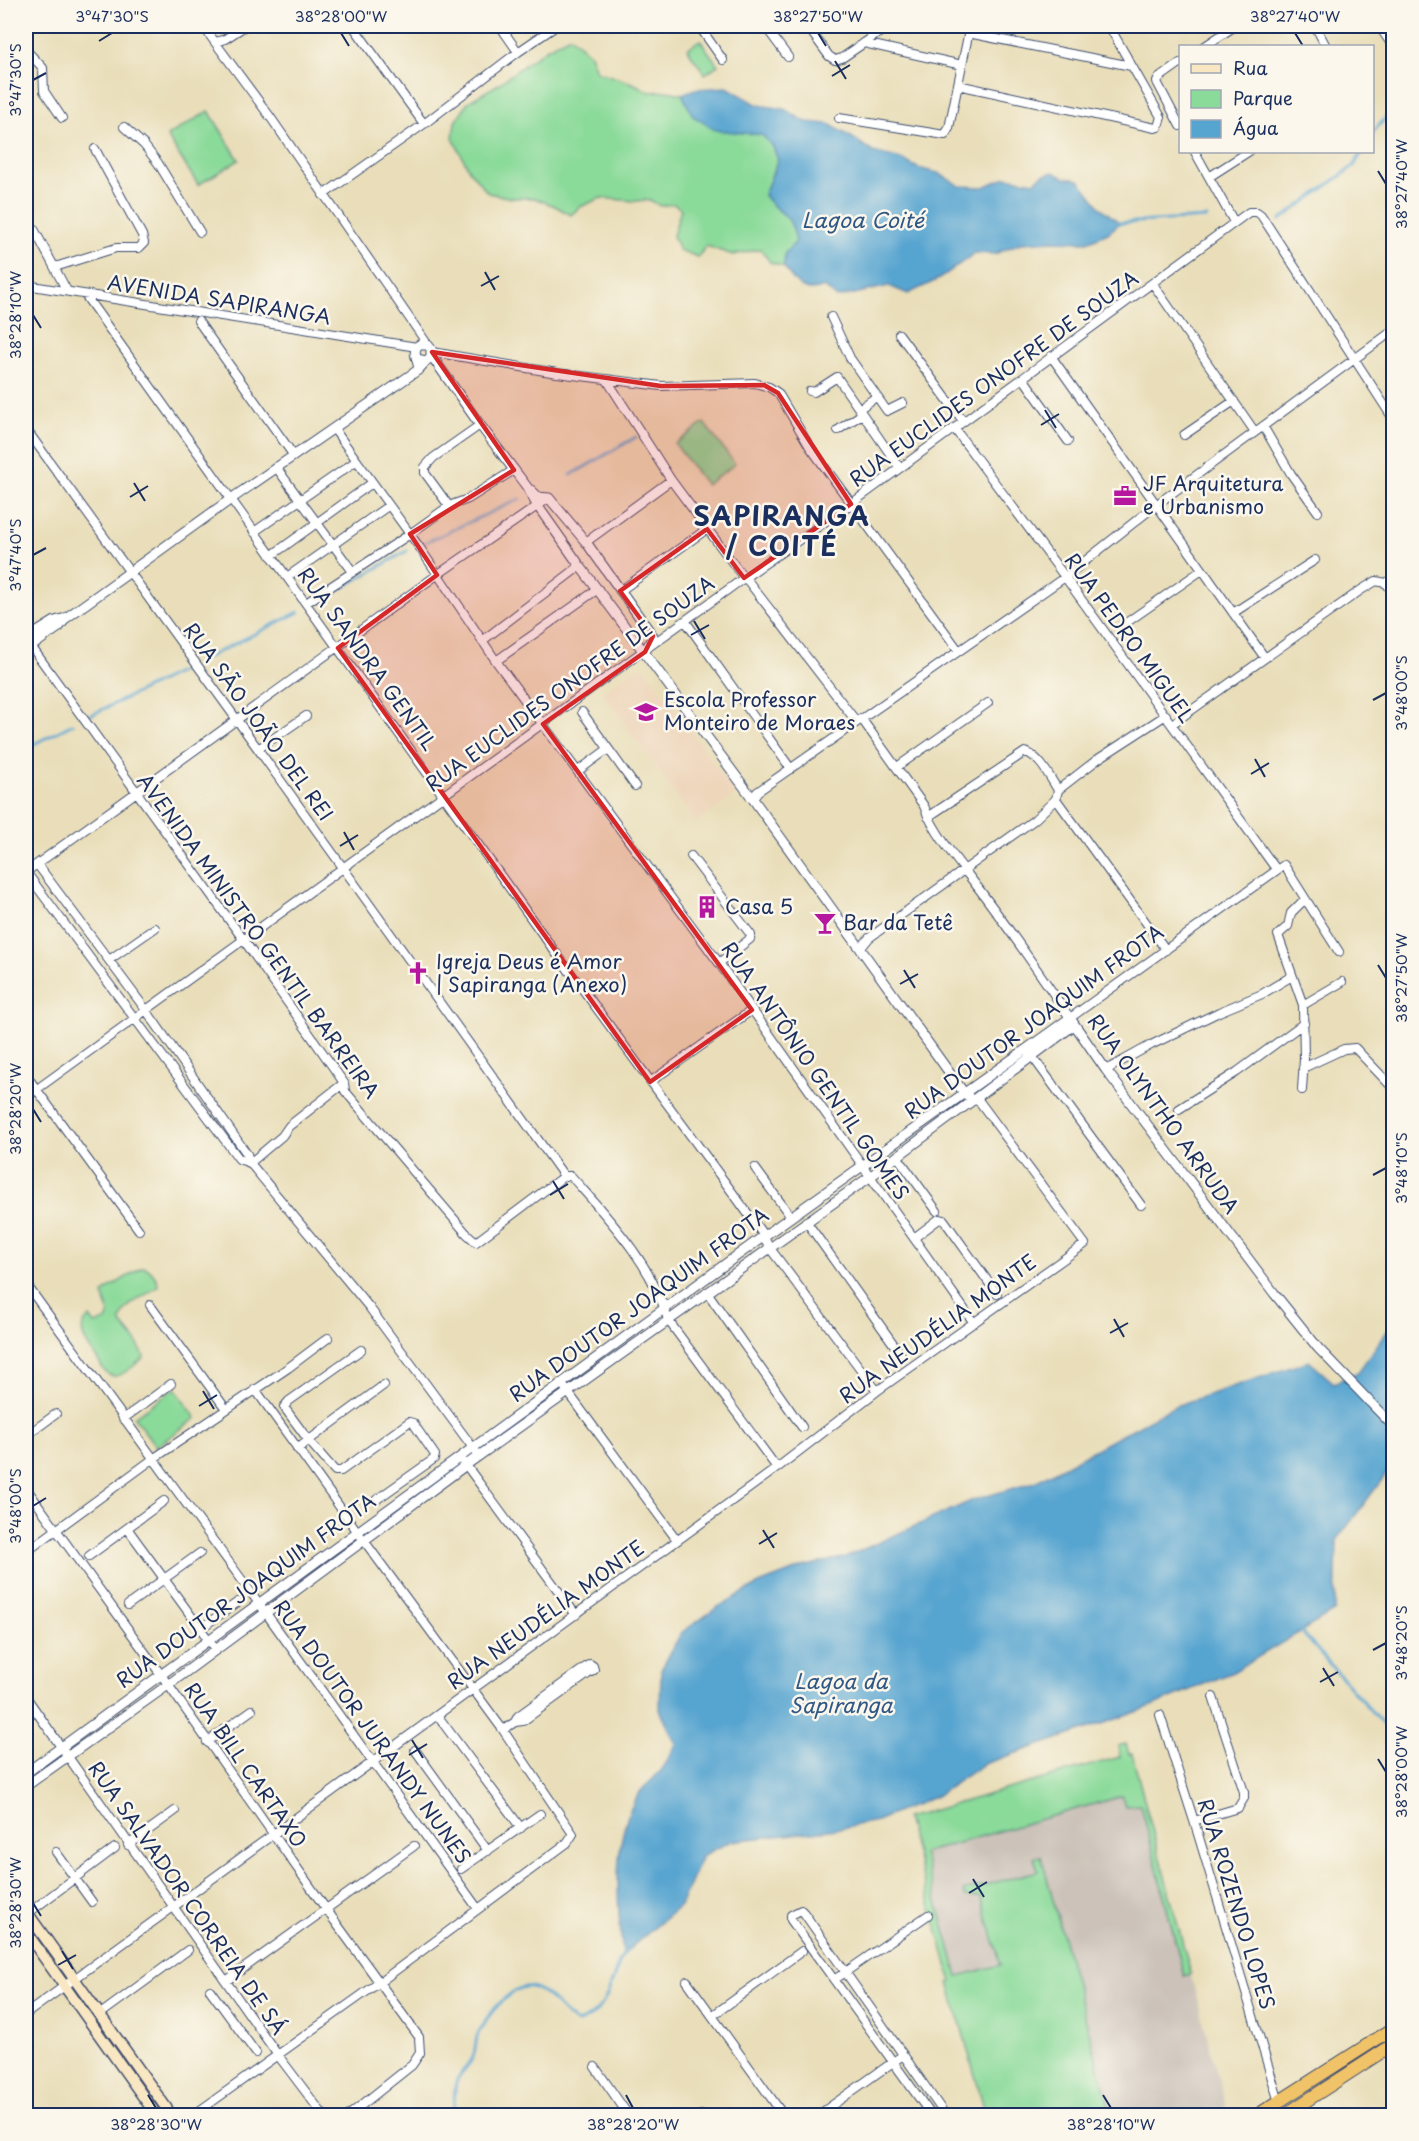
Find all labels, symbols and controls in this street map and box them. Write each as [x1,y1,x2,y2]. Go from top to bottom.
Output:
text: 3°47'30"S [75,4,149,27]
text: 38°28'00"W [295,4,388,27]
text: 38°27'50"W [773,4,864,27]
text: 38°27'40"W [1250,4,1341,27]
text: 3°47'30"S [3,43,26,117]
legend [1179,45,1374,153]
text: Rua [1233,54,1268,81]
text: Parque [1233,84,1293,111]
text: Água [1233,114,1279,141]
text: 38°27'40"W [1389,138,1412,229]
water label: Lagoa Coité [802,203,927,235]
street label: RUA EUCLIDES ONOFRE DE SOUZA [843,263,1144,493]
street label: AVENIDA SAPIRANGA [105,267,333,331]
text: 38°28'10"W [3,270,26,359]
place label: JF Arquitetura e Urbanismo [1143,468,1284,521]
office icon: JF Arquitetura e Urbanismo [1112,483,1138,509]
district label: SAPIRANGA / COITÉ [694,496,870,565]
text: 3°47'40"S [3,518,26,592]
street label: RUA PEDRO MIGUEL [1058,546,1202,729]
street label: RUA SANDRA GENTIL [291,561,445,757]
street label: RUA EUCLIDES ONOFRE DE SOUZA [419,568,720,798]
street label: RUA SÃO JOÃO DEL REI [177,616,341,827]
text: 3°48'00"S [1389,655,1412,731]
place label: Escola Professor Monteiro de Moraes [664,684,855,737]
school or university icon: Escola Professor Monteiro de Moraes [633,699,659,725]
street label: AVENIDA MINISTRO GENTIL BARREIRA [130,767,387,1104]
place label: Casa 5 [725,891,793,921]
building icon: Casa 5 [694,894,720,920]
place label: Bar da Tetê [843,907,953,937]
bar icon: Bar da Tetê [812,910,838,936]
street label: RUA DOUTOR JOAQUIM FROTA [897,917,1169,1126]
text: 38°27'50"W [1389,932,1412,1023]
street label: RUA ANTÔNIO GENTIL GOMES [715,935,917,1206]
place label: Igreja Deus é Amor | Sapiranga (Anexo) [436,946,627,999]
church icon: Igreja Deus é Amor | Sapiranga (Anexo) [405,960,431,986]
street label: RUA OLYNTHO ARRUDA [1081,1007,1247,1220]
text: 38°28'20"W [3,1062,26,1155]
text: 3°48'10"S [1389,1132,1412,1204]
street label: RUA DOUTOR JOAQUIM FROTA [502,1200,774,1409]
street label: RUA NEUDÉLIA MONTE [832,1246,1042,1410]
text: 3°48'00"S [3,1468,26,1544]
street label: RUA DOUTOR JOAQUIM FROTA [109,1486,381,1695]
street label: RUA NEUDÉLIA MONTE [440,1532,650,1696]
street label: RUA DOUTOR JURANDY NUNES [267,1593,479,1870]
text: 3°48'20"S [1389,1605,1412,1681]
water label: Lagoa da Sapiranga [790,1664,893,1720]
street label: RUA BILL CARTAXO [177,1676,314,1853]
text: 38°28'00"W [1389,1725,1412,1818]
street label: RUA SALVADOR CORREIA DE SÁ [81,1755,294,2040]
street label: RUA ROZENDO LOPES [1191,1795,1283,2013]
text: 38°28'30"W [3,1857,26,1949]
text: 38°28'30"W [110,2112,202,2135]
text: 38°28'20"W [587,2112,680,2135]
text: 38°28'10"W [1067,2112,1156,2135]

